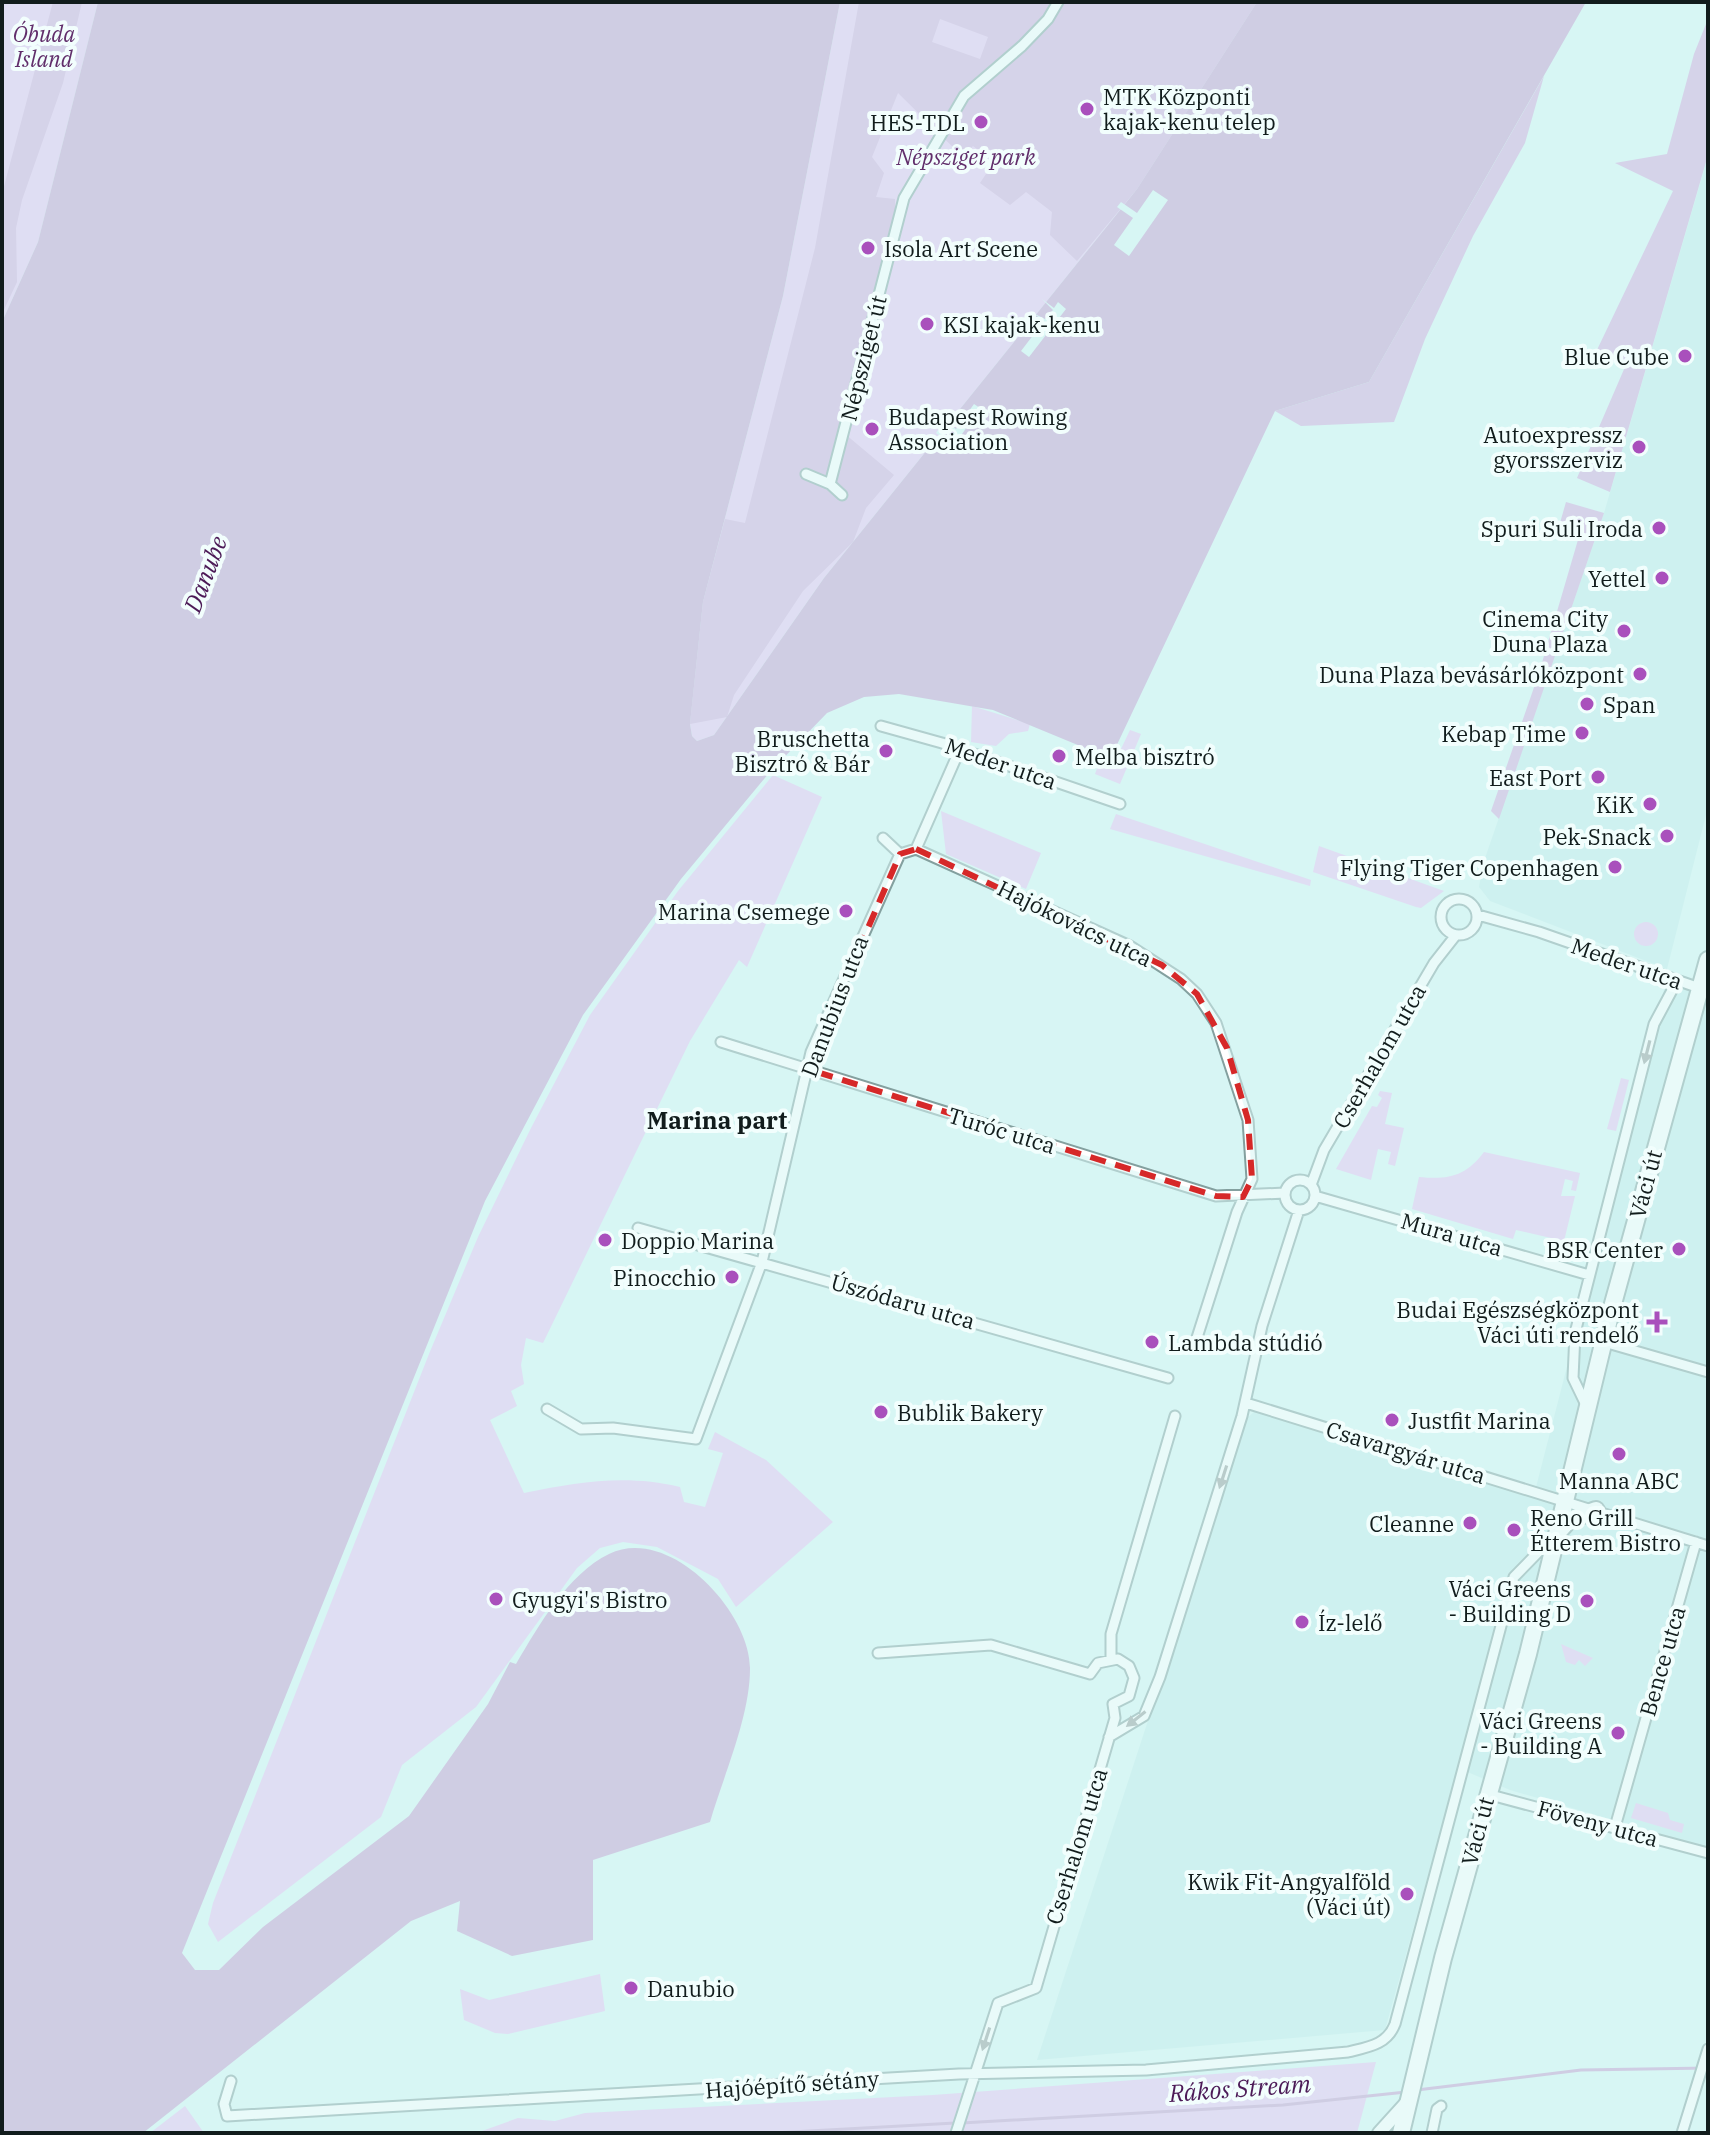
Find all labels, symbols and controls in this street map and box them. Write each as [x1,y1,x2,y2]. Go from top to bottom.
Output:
park label: Óbuda Island [13,19,75,73]
place label: MTK Központi kajak-kenu telep [1103,82,1276,136]
marker: MTK Központi kajak-kenu telep [1078,100,1096,118]
place label: HES-TDL [870,108,965,137]
marker: HES-TDL [972,113,990,131]
park label: Népsziget park [895,142,1036,171]
place label: Isola Art Scene [884,234,1038,263]
marker: Isola Art Scene [859,239,877,257]
street label: Népsziget út [833,292,893,424]
place label: KSI kajak-kenu [943,310,1100,339]
marker: KSI kajak-kenu [918,315,936,333]
place label: Blue Cube [1564,342,1669,371]
marker: Blue Cube [1676,347,1694,365]
place label: Budapest Rowing Association [888,402,1067,456]
marker: Budapest Rowing Association [863,420,881,438]
place label: Autoexpressz gyorsszerviz [1483,420,1623,474]
marker: Autoexpressz gyorsszerviz [1630,438,1648,456]
place label: Spuri Suli Iroda [1481,514,1643,543]
marker: Spuri Suli Iroda [1650,519,1668,537]
water label: Danube [175,531,234,618]
place label: Yettel [1588,564,1646,593]
marker: Yettel [1653,569,1671,587]
place label: Cinema City Duna Plaza [1482,604,1608,658]
marker: Cinema City Duna Plaza [1615,622,1633,640]
place label: Duna Plaza bevásárlóközpont [1319,660,1624,689]
marker: Duna Plaza bevásárlóközpont [1631,665,1649,683]
place label: Span [1603,690,1656,719]
marker: Span [1578,695,1596,713]
place label: Kebap Time [1441,719,1566,748]
place label: Bruschetta Bisztró & Bár [735,724,870,778]
marker: Kebap Time [1573,724,1591,742]
street label: Meder utca [941,730,1061,796]
marker: Bruschetta Bisztró & Bár [877,742,895,760]
place label: Melba bisztró [1075,742,1215,771]
marker: Melba bisztró [1050,747,1068,765]
place label: East Port [1489,763,1582,792]
marker: East Port [1589,768,1607,786]
place label: KiK [1596,790,1634,819]
marker: KiK [1641,795,1659,813]
place label: Pek-Snack [1542,822,1651,851]
marker: Pek-Snack [1658,827,1676,845]
place label: Flying Tiger Copenhagen [1340,853,1599,882]
marker: Flying Tiger Copenhagen [1606,858,1624,876]
street label: Hajókovács utca [993,873,1157,973]
place label: Marina Csemege [658,897,830,926]
marker: Marina Csemege [837,902,855,920]
street label: Meder utca [1567,930,1687,996]
street label: Danubius utca [794,931,874,1081]
street label: Cserhalom utca [1326,979,1432,1133]
one-way arrow [1640,1040,1652,1065]
street label: Turóc utca [945,1100,1059,1160]
district label: Marina part [647,1104,787,1136]
street label: Váci út [1622,1146,1668,1222]
street label: Mura utca [1398,1206,1506,1262]
place label: Doppio Marina [621,1226,774,1255]
marker: Doppio Marina [596,1231,614,1249]
place label: BSR Center [1546,1235,1663,1264]
marker: BSR Center [1670,1240,1688,1258]
place label: Pinocchio [613,1263,716,1292]
street label: Úszódaru utca [827,1267,979,1335]
marker: Pinocchio [723,1268,741,1286]
place label: Budai Egészségközpont Váci úti rendelő [1396,1295,1639,1349]
marker: Budai Egészségközpont Váci úti rendelő [1646,1311,1668,1333]
place label: Lambda stúdió [1168,1328,1323,1357]
marker: Lambda stúdió [1143,1333,1161,1351]
place label: Bublik Bakery [897,1398,1043,1427]
marker: Bublik Bakery [872,1403,890,1421]
place label: Justfit Marina [1408,1406,1551,1435]
marker: Justfit Marina [1383,1411,1401,1429]
street label: Csavargyár utca [1323,1414,1489,1490]
marker: Manna ABC [1610,1445,1628,1463]
one-way arrow [1216,1466,1229,1490]
place label: Manna ABC [1559,1466,1679,1495]
place label: Reno Grill Étterem Bistro [1530,1503,1681,1557]
place label: Cleanne [1369,1509,1454,1538]
marker: Cleanne [1461,1514,1479,1532]
marker: Reno Grill Étterem Bistro [1505,1521,1523,1539]
place label: Váci Greens - Building D [1448,1574,1571,1628]
place label: Gyugyi's Bistro [512,1585,667,1614]
marker: Gyugyi's Bistro [487,1590,505,1608]
marker: Váci Greens - Building D [1578,1592,1596,1610]
street label: Bence utca [1632,1603,1692,1719]
place label: Íz-lelő [1318,1608,1382,1637]
marker: Íz-lelő [1293,1613,1311,1631]
place label: Váci Greens - Building A [1479,1706,1602,1760]
one-way arrow [1125,1710,1146,1727]
marker: Váci Greens - Building A [1609,1724,1627,1742]
street label: Cserhalom utca [1038,1764,1114,1928]
street label: Váci út [1454,1793,1500,1869]
street label: Föveny utca [1534,1793,1662,1853]
place label: Kwik Fit-Angyalföld (Váci út) [1187,1867,1391,1921]
marker: Kwik Fit-Angyalföld (Váci út) [1398,1885,1416,1903]
place label: Danubio [647,1974,735,2003]
marker: Danubio [622,1979,640,1997]
one-way arrow [979,2027,992,2051]
street label: Hajóépítő sétány [704,2063,880,2105]
water label: Rákos Stream [1167,2067,1312,2109]

